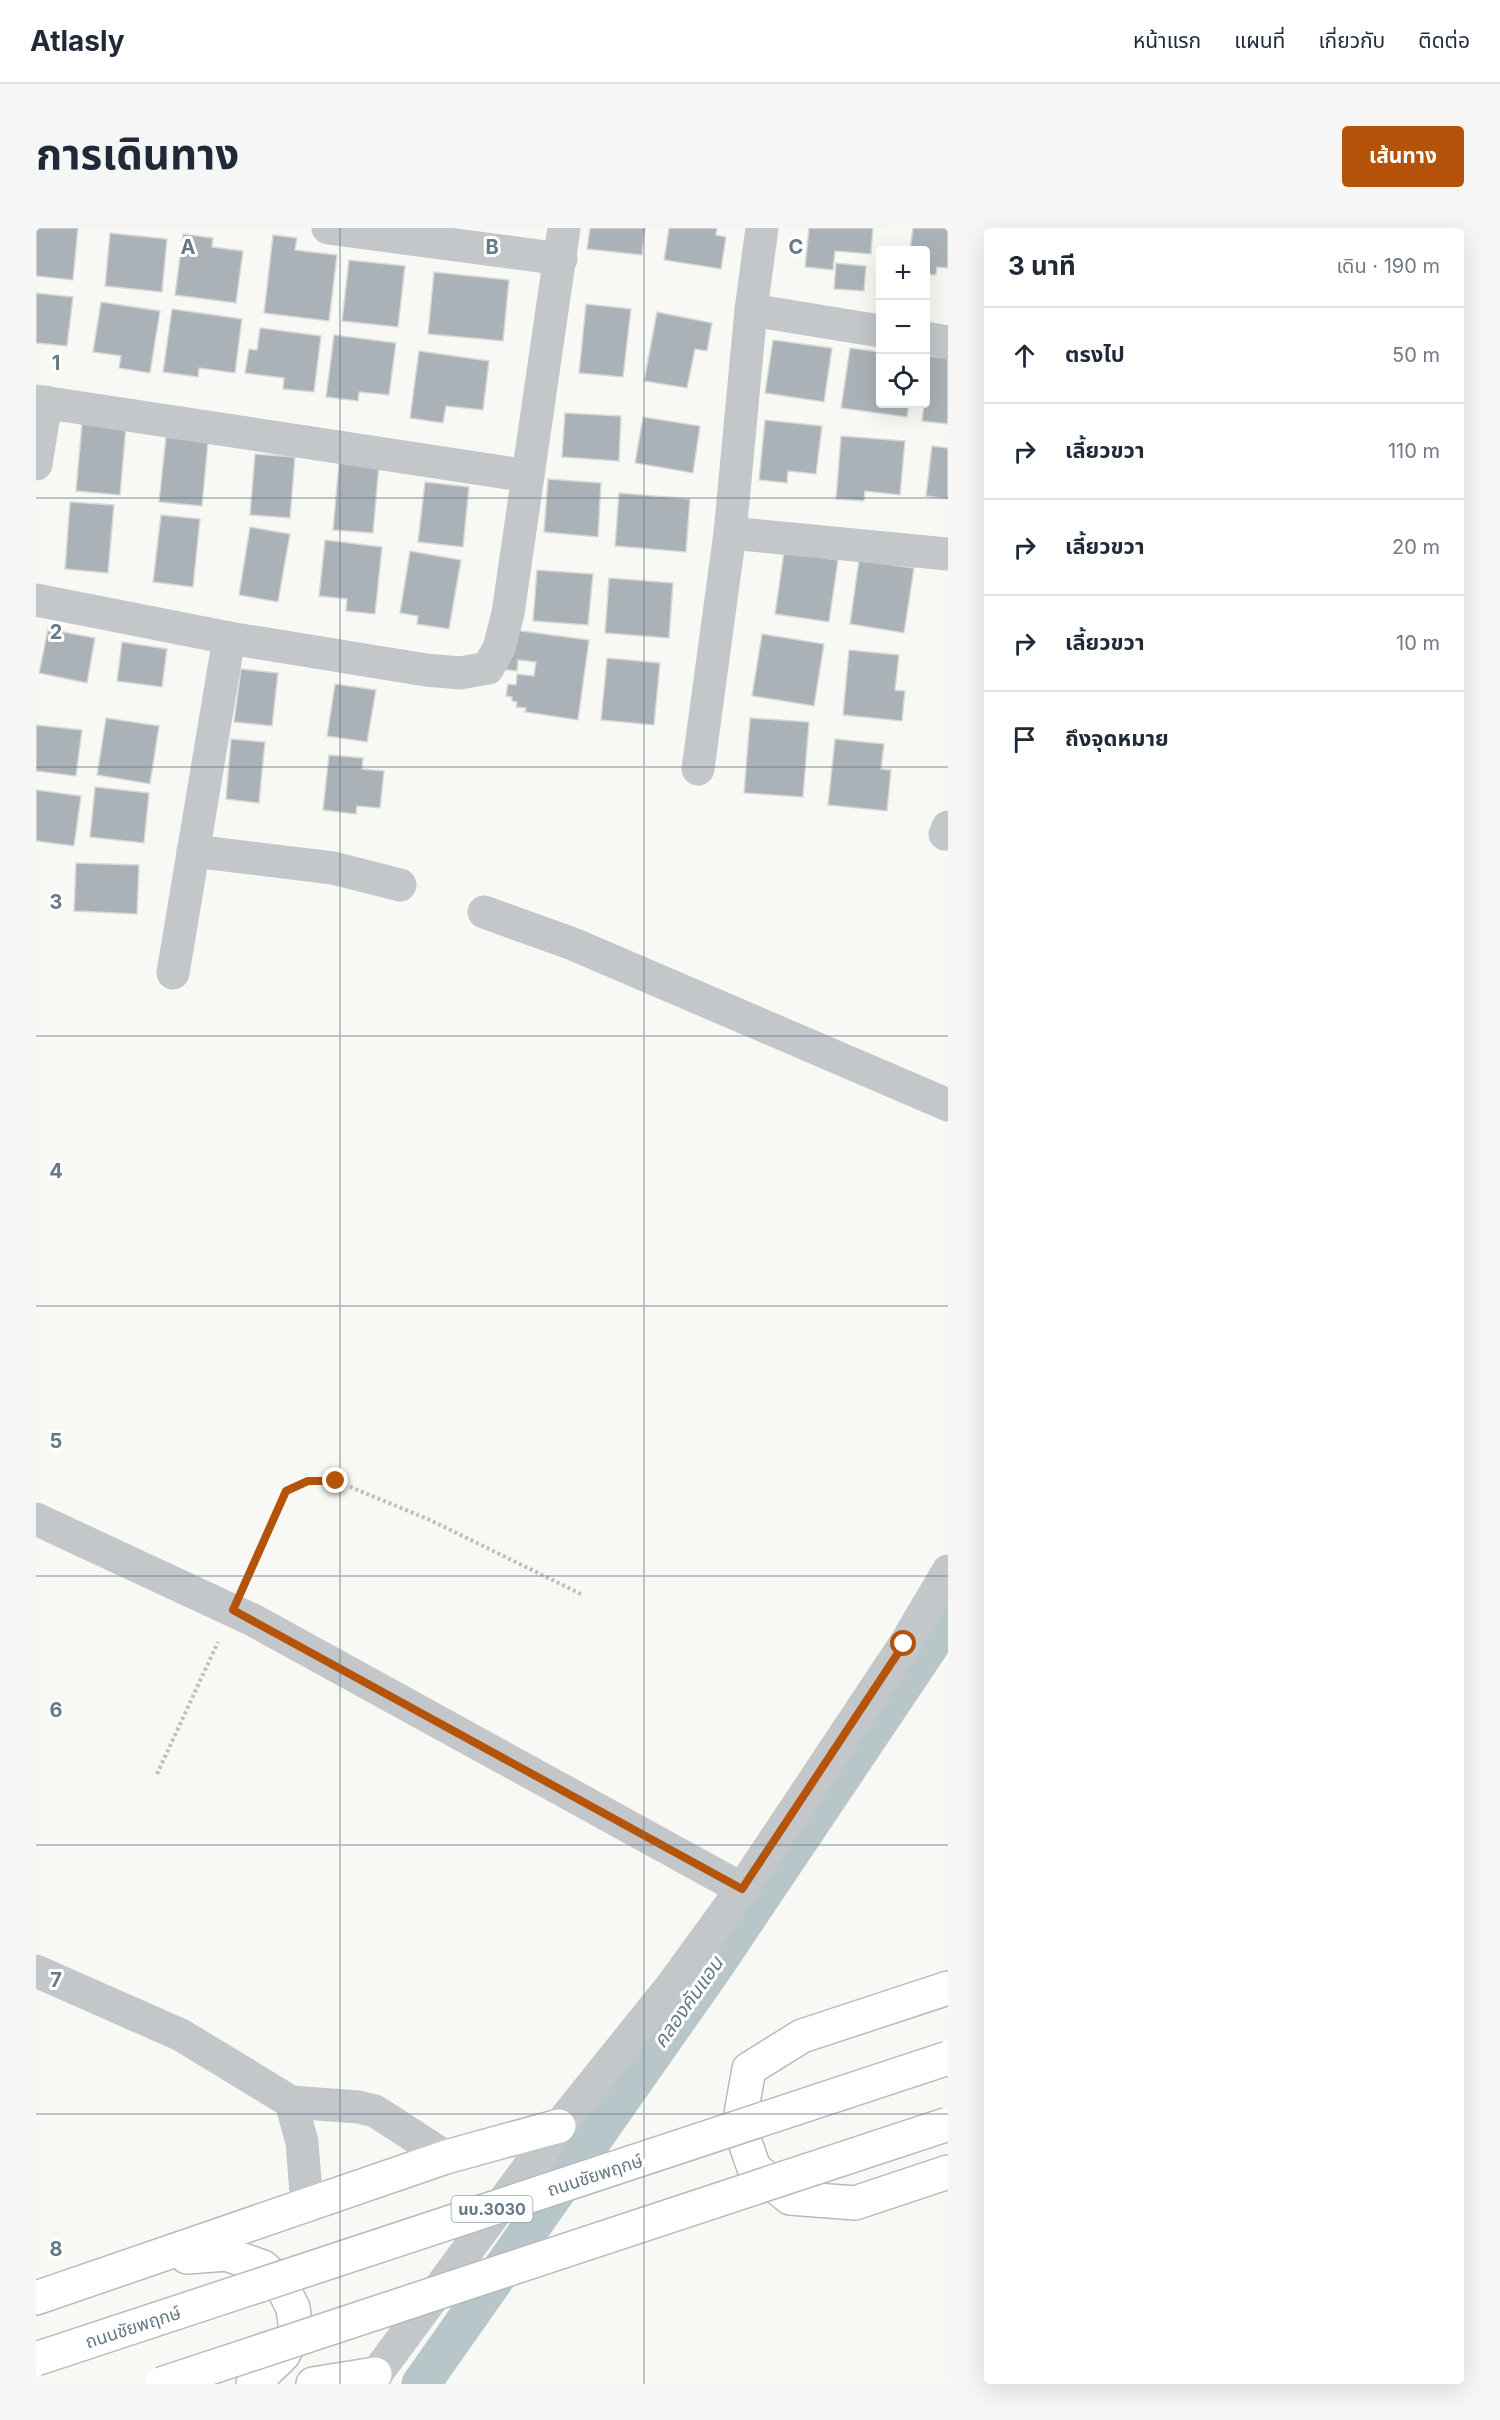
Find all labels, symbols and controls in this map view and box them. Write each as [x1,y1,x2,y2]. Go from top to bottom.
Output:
text: Atlasly [30,24,125,58]
text: หน้าแรก [1133,28,1201,53]
text: แผนที่ [1234,28,1285,53]
text: เกี่ยวกับ [1318,28,1385,53]
text: ติดต่อ [1418,28,1470,53]
button: เส้นทาง [1342,126,1464,187]
text: การเดินทาง [36,128,239,179]
text: A [181,235,196,259]
text: B [485,235,499,259]
text: C [789,235,803,259]
map controls [876,246,930,408]
button: + [876,246,930,300]
text: 3 นาที [1008,250,1076,281]
text: เดิน · 190 m [1336,254,1440,278]
button: − [876,300,930,354]
icon: ahead [1008,339,1041,372]
text: ตรงไป [1065,341,1125,367]
text: 50 m [1392,343,1440,367]
text: 1 [52,351,60,375]
button: locate [876,354,930,408]
icon: right [1008,435,1041,468]
text: เลี้ยวขวา [1065,437,1145,463]
text: 110 m [1388,439,1440,463]
icon: right [1008,531,1041,564]
text: เลี้ยวขวา [1065,533,1145,559]
text: 20 m [1392,535,1440,559]
text: 2 [50,620,62,644]
icon: right [1008,627,1041,660]
text: เลี้ยวขวา [1065,629,1145,655]
text: 10 m [1396,631,1440,655]
icon: arrive [1008,723,1041,756]
text: ถึงจุดหมาย [1065,725,1169,751]
text: 3 [50,890,62,914]
text: 4 [49,1159,63,1183]
text: 5 [50,1429,62,1453]
route end [322,1467,348,1493]
route start [890,1630,916,1656]
text: 6 [50,1698,63,1722]
water label: คลองคันแอน [648,1951,729,2052]
text: 7 [50,1968,62,1992]
street label: ถนนชัยพฤกษ์ [545,2150,645,2200]
road number: นบ.3030 [452,2196,532,2222]
text: 8 [49,2237,63,2261]
street label: ถนนชัยพฤกษ์ [83,2302,183,2352]

